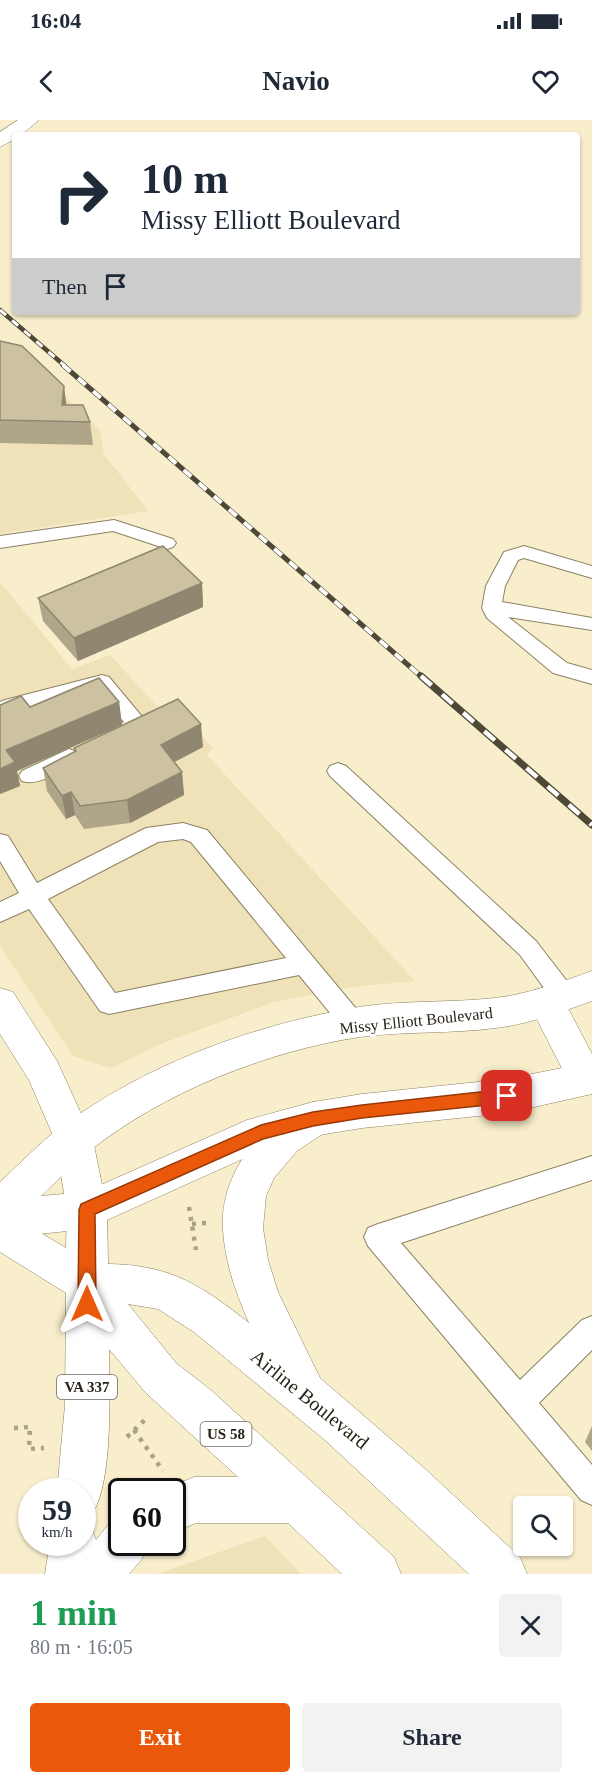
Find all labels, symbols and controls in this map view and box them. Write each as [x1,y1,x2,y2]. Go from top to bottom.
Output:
text: 16:04 [30,8,81,33]
icon: back [30,65,63,98]
icon: heart [529,65,562,98]
text: Navio [262,66,330,96]
icon: right [42,156,120,234]
text: 10 m [141,156,229,202]
text: Missy Elliott Boulevard [141,205,401,235]
icon: arrive [99,270,132,303]
text: Then [42,274,87,299]
street label: Missy Elliott Boulevard [339,1004,494,1038]
pin [481,1070,532,1121]
icon: arrive [490,1079,523,1112]
position arrow [55,1272,119,1336]
street label: Airline Boulevard [247,1345,373,1453]
road number: VA 337 [57,1375,117,1399]
road number: US 58 [200,1422,252,1446]
speed limit sign: 60 [108,1478,186,1556]
text: 59 [42,1493,72,1526]
map controls [513,1496,573,1556]
button: search [513,1496,573,1556]
text: km/h [42,1524,72,1540]
text: 1 min [30,1593,117,1633]
button: close [499,1594,562,1657]
text: 80 m · 16:05 [30,1636,133,1658]
button: Exit [30,1703,290,1772]
button: Share [302,1703,562,1772]

